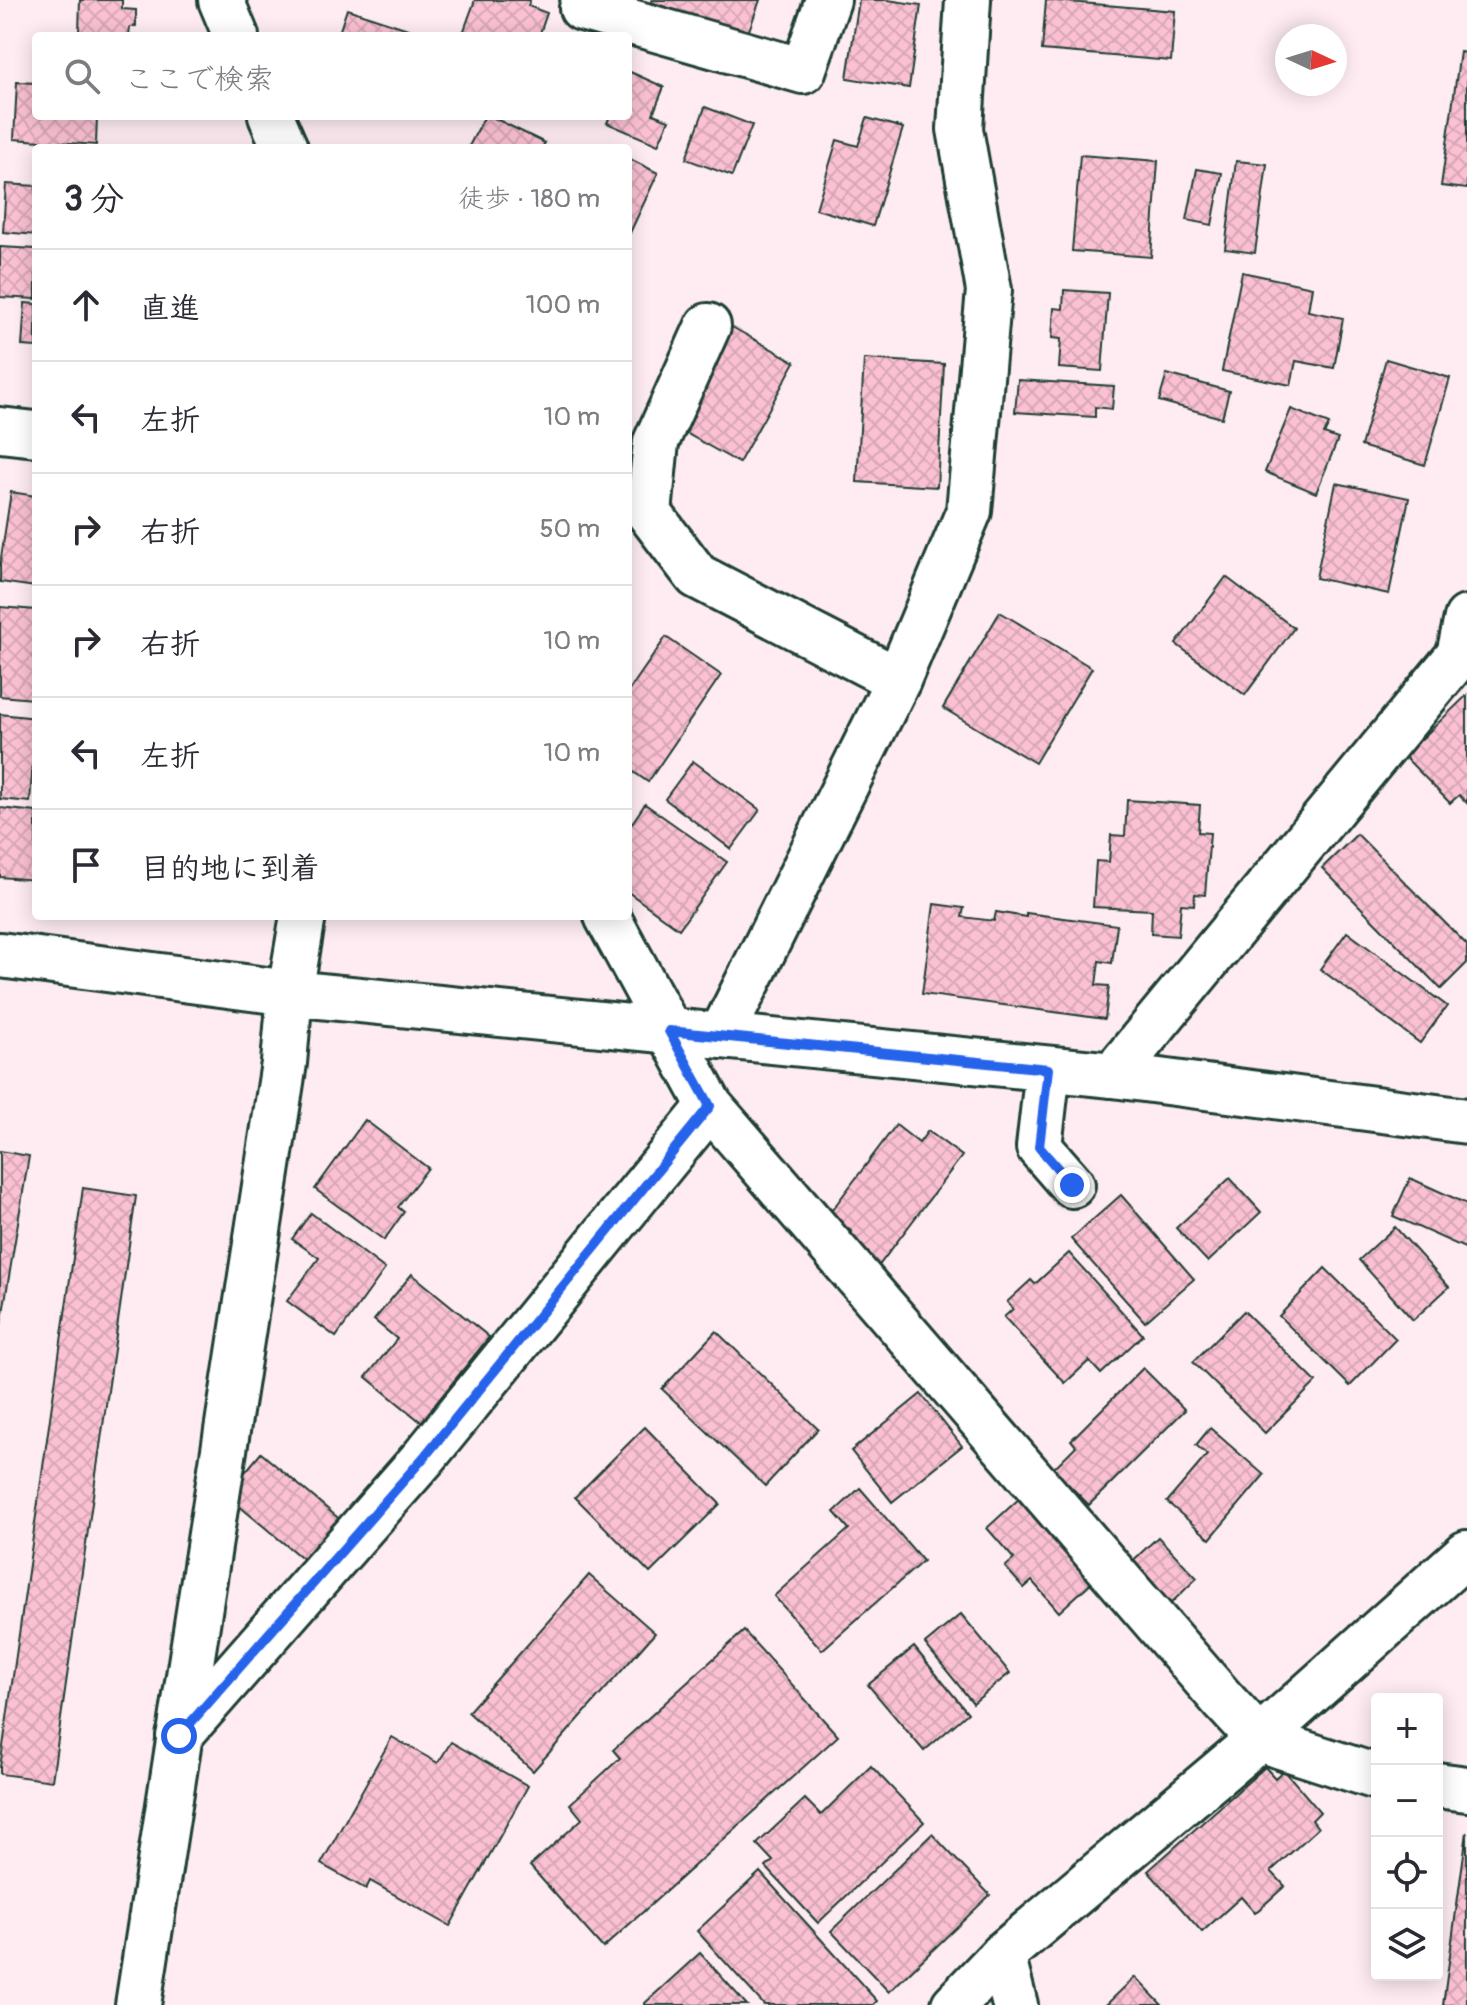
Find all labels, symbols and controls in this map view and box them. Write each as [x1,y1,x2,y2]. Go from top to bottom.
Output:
north arrow [1275,24,1347,96]
search box [32,32,632,120]
icon: search [60,54,104,98]
text: ここで検索 [124,61,274,98]
text: 3 分 [64,178,124,221]
text: 徒歩 · 180 m [459,183,600,215]
icon: ahead [64,283,108,327]
text: 100 m [526,289,600,321]
text: 直進 [140,290,200,327]
icon: left [64,395,108,439]
text: 10 m [543,401,600,433]
text: 左折 [140,402,200,439]
icon: right [64,507,108,551]
text: 50 m [539,513,600,545]
text: 右折 [140,514,200,551]
icon: right [64,619,108,663]
text: 10 m [543,625,600,657]
text: 右折 [140,626,200,663]
icon: left [64,731,108,775]
text: 10 m [543,737,600,769]
text: 左折 [140,738,200,775]
icon: arrive [64,843,108,887]
text: 目的地に到着 [140,850,320,887]
route end [1054,1167,1090,1203]
map controls [1371,1693,1443,1981]
button: + [1371,1693,1443,1765]
route start [161,1718,197,1754]
button: − [1371,1765,1443,1837]
button: locate [1371,1837,1443,1909]
button: layers [1371,1909,1443,1981]

